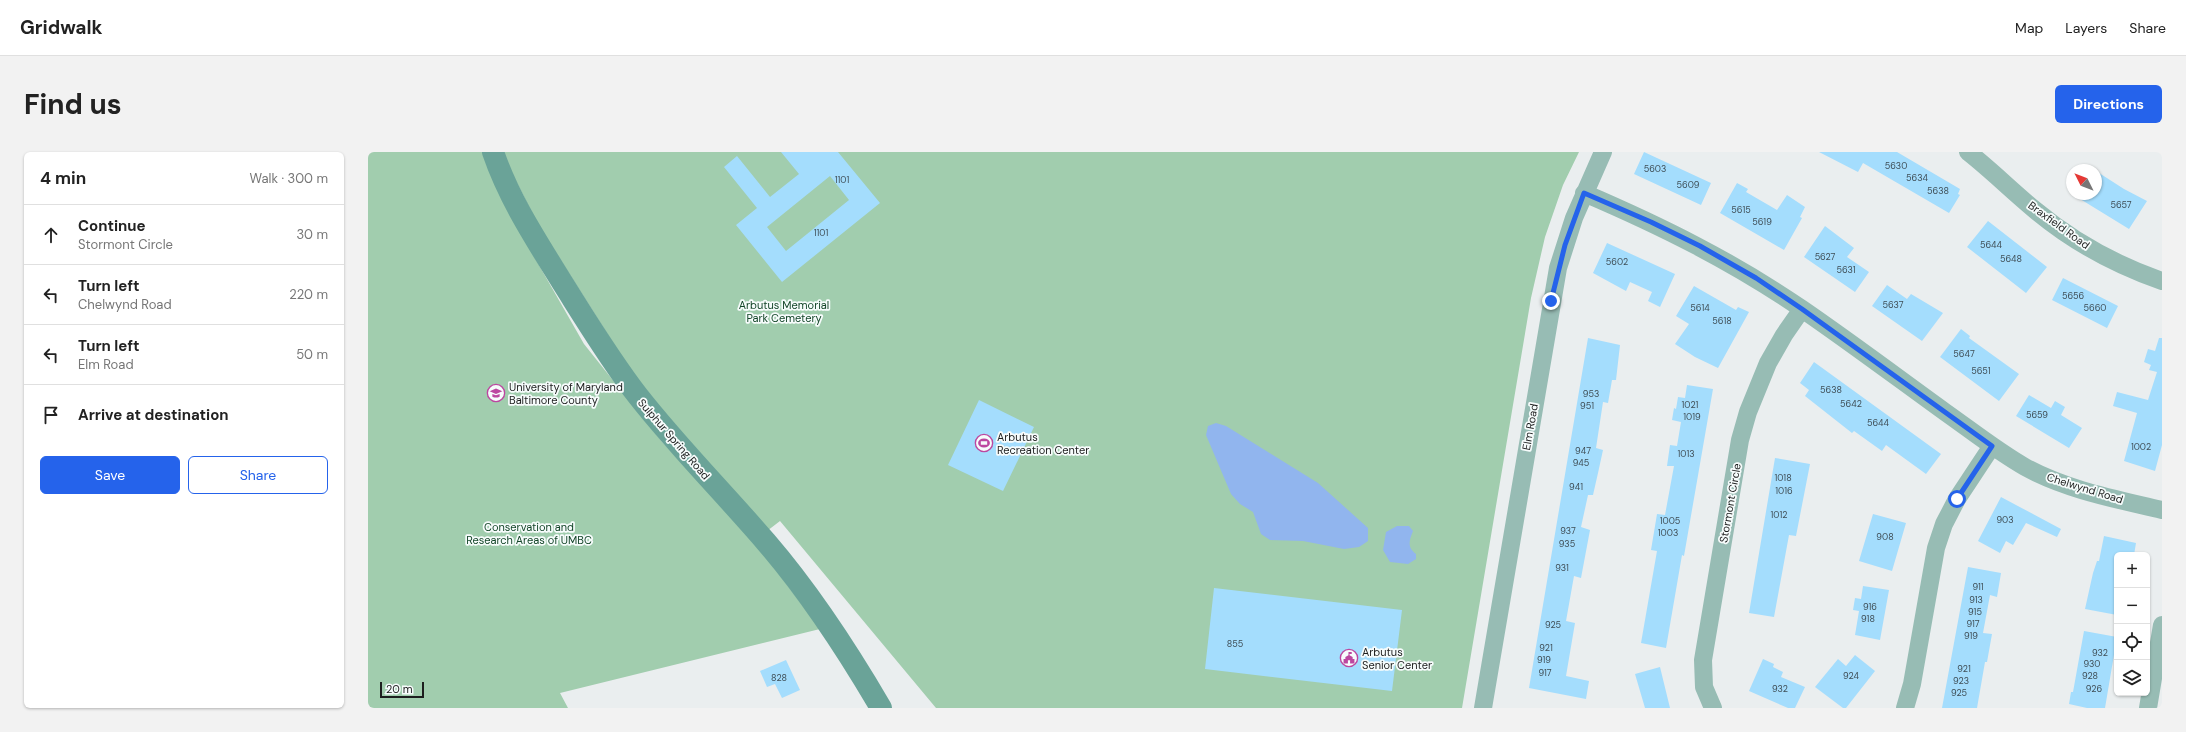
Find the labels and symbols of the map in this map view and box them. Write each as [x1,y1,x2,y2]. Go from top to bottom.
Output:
house number: 5630 [1885,160,1907,172]
house number: 5603 [1644,163,1666,175]
north arrow [2066,164,2102,200]
house number: 5634 [1906,172,1928,184]
house number: 1101 [835,174,849,186]
house number: 5609 [1677,179,1700,191]
house number: 5638 [1927,185,1949,197]
street label: Braxfield Road [2026,198,2093,252]
house number: 5657 [2110,199,2132,211]
house number: 5615 [1731,204,1751,216]
house number: 5619 [1752,216,1772,228]
house number: 1101 [814,227,828,239]
house number: 5644 [1980,239,2003,251]
house number: 5627 [1815,251,1836,263]
house number: 5648 [2000,253,2022,265]
house number: 5602 [1606,256,1628,268]
house number: 5631 [1836,264,1856,276]
house number: 5656 [2062,290,2084,302]
route end [1542,292,1560,310]
park label: Arbutus Memorial Park Cemetery [739,298,829,325]
house number: 5637 [1882,299,1904,311]
house number: 5614 [1690,302,1710,314]
house number: 5660 [2084,302,2106,314]
house number: 5618 [1712,315,1732,327]
house number: 5647 [1953,348,1975,360]
house number: 5651 [1971,365,1991,377]
place label: University of Maryland Baltimore County [509,380,623,407]
school or university icon: University of Maryland Baltimore County [486,383,506,403]
house number: 5638 [1820,384,1842,396]
house number: 953 [1583,388,1599,400]
street label: Sulphur Spring Road [635,396,713,482]
house number: 5642 [1840,398,1862,410]
house number: 1021 [1682,399,1699,411]
house number: 951 [1580,400,1594,412]
street label: Elm Road [1519,403,1541,451]
house number: 5659 [2026,409,2048,421]
house number: 1019 [1683,411,1701,423]
house number: 5644 [1867,417,1890,429]
place label: Arbutus Recreation Center [997,430,1089,457]
sports icon: Arbutus Recreation Center [974,433,994,453]
house number: 1002 [2131,441,2151,453]
house number: 947 [1575,445,1591,457]
house number: 1013 [1677,448,1695,460]
house number: 945 [1573,457,1589,469]
street label: Stormont Circle [1716,462,1744,544]
street label: Chelwynd Road [2045,470,2125,506]
house number: 1018 [1774,472,1792,484]
house number: 941 [1569,481,1583,493]
house number: 1016 [1775,485,1793,497]
route start [1948,490,1966,508]
house number: 1012 [1771,509,1787,521]
house number: 903 [1996,514,2014,526]
house number: 1005 [1660,515,1680,527]
park label: Conservation and Research Areas of UMBC [466,520,592,547]
house number: 937 [1560,525,1576,537]
house number: 1003 [1658,527,1678,539]
house number: 908 [1876,531,1894,543]
house number: 935 [1559,538,1575,550]
house number: 931 [1555,562,1569,574]
house number: 911 [1972,581,1984,593]
house number: 913 [1969,594,1983,606]
house number: 916 [1863,601,1877,613]
house number: 915 [1968,606,1982,618]
house number: 918 [1861,613,1875,625]
house number: 917 [1966,618,1980,630]
house number: 925 [1545,619,1561,631]
house number: 919 [1964,630,1978,642]
house number: 855 [1227,638,1243,650]
house number: 921 [1539,642,1553,654]
place label: Arbutus Senior Center [1362,645,1432,672]
house number: 932 [2092,647,2108,659]
public building icon: Arbutus Senior Center [1339,648,1359,668]
house number: 919 [1537,654,1551,666]
house number: 930 [2084,658,2100,670]
house number: 921 [1957,663,1971,675]
house number: 917 [1538,667,1552,679]
house number: 924 [1843,670,1860,682]
house number: 928 [2082,670,2098,682]
house number: 828 [771,672,787,684]
house number: 923 [1953,675,1969,687]
scale bar [380,680,424,699]
house number: 932 [1772,683,1788,695]
house number: 926 [2086,683,2103,695]
house number: 925 [1951,687,1967,699]

